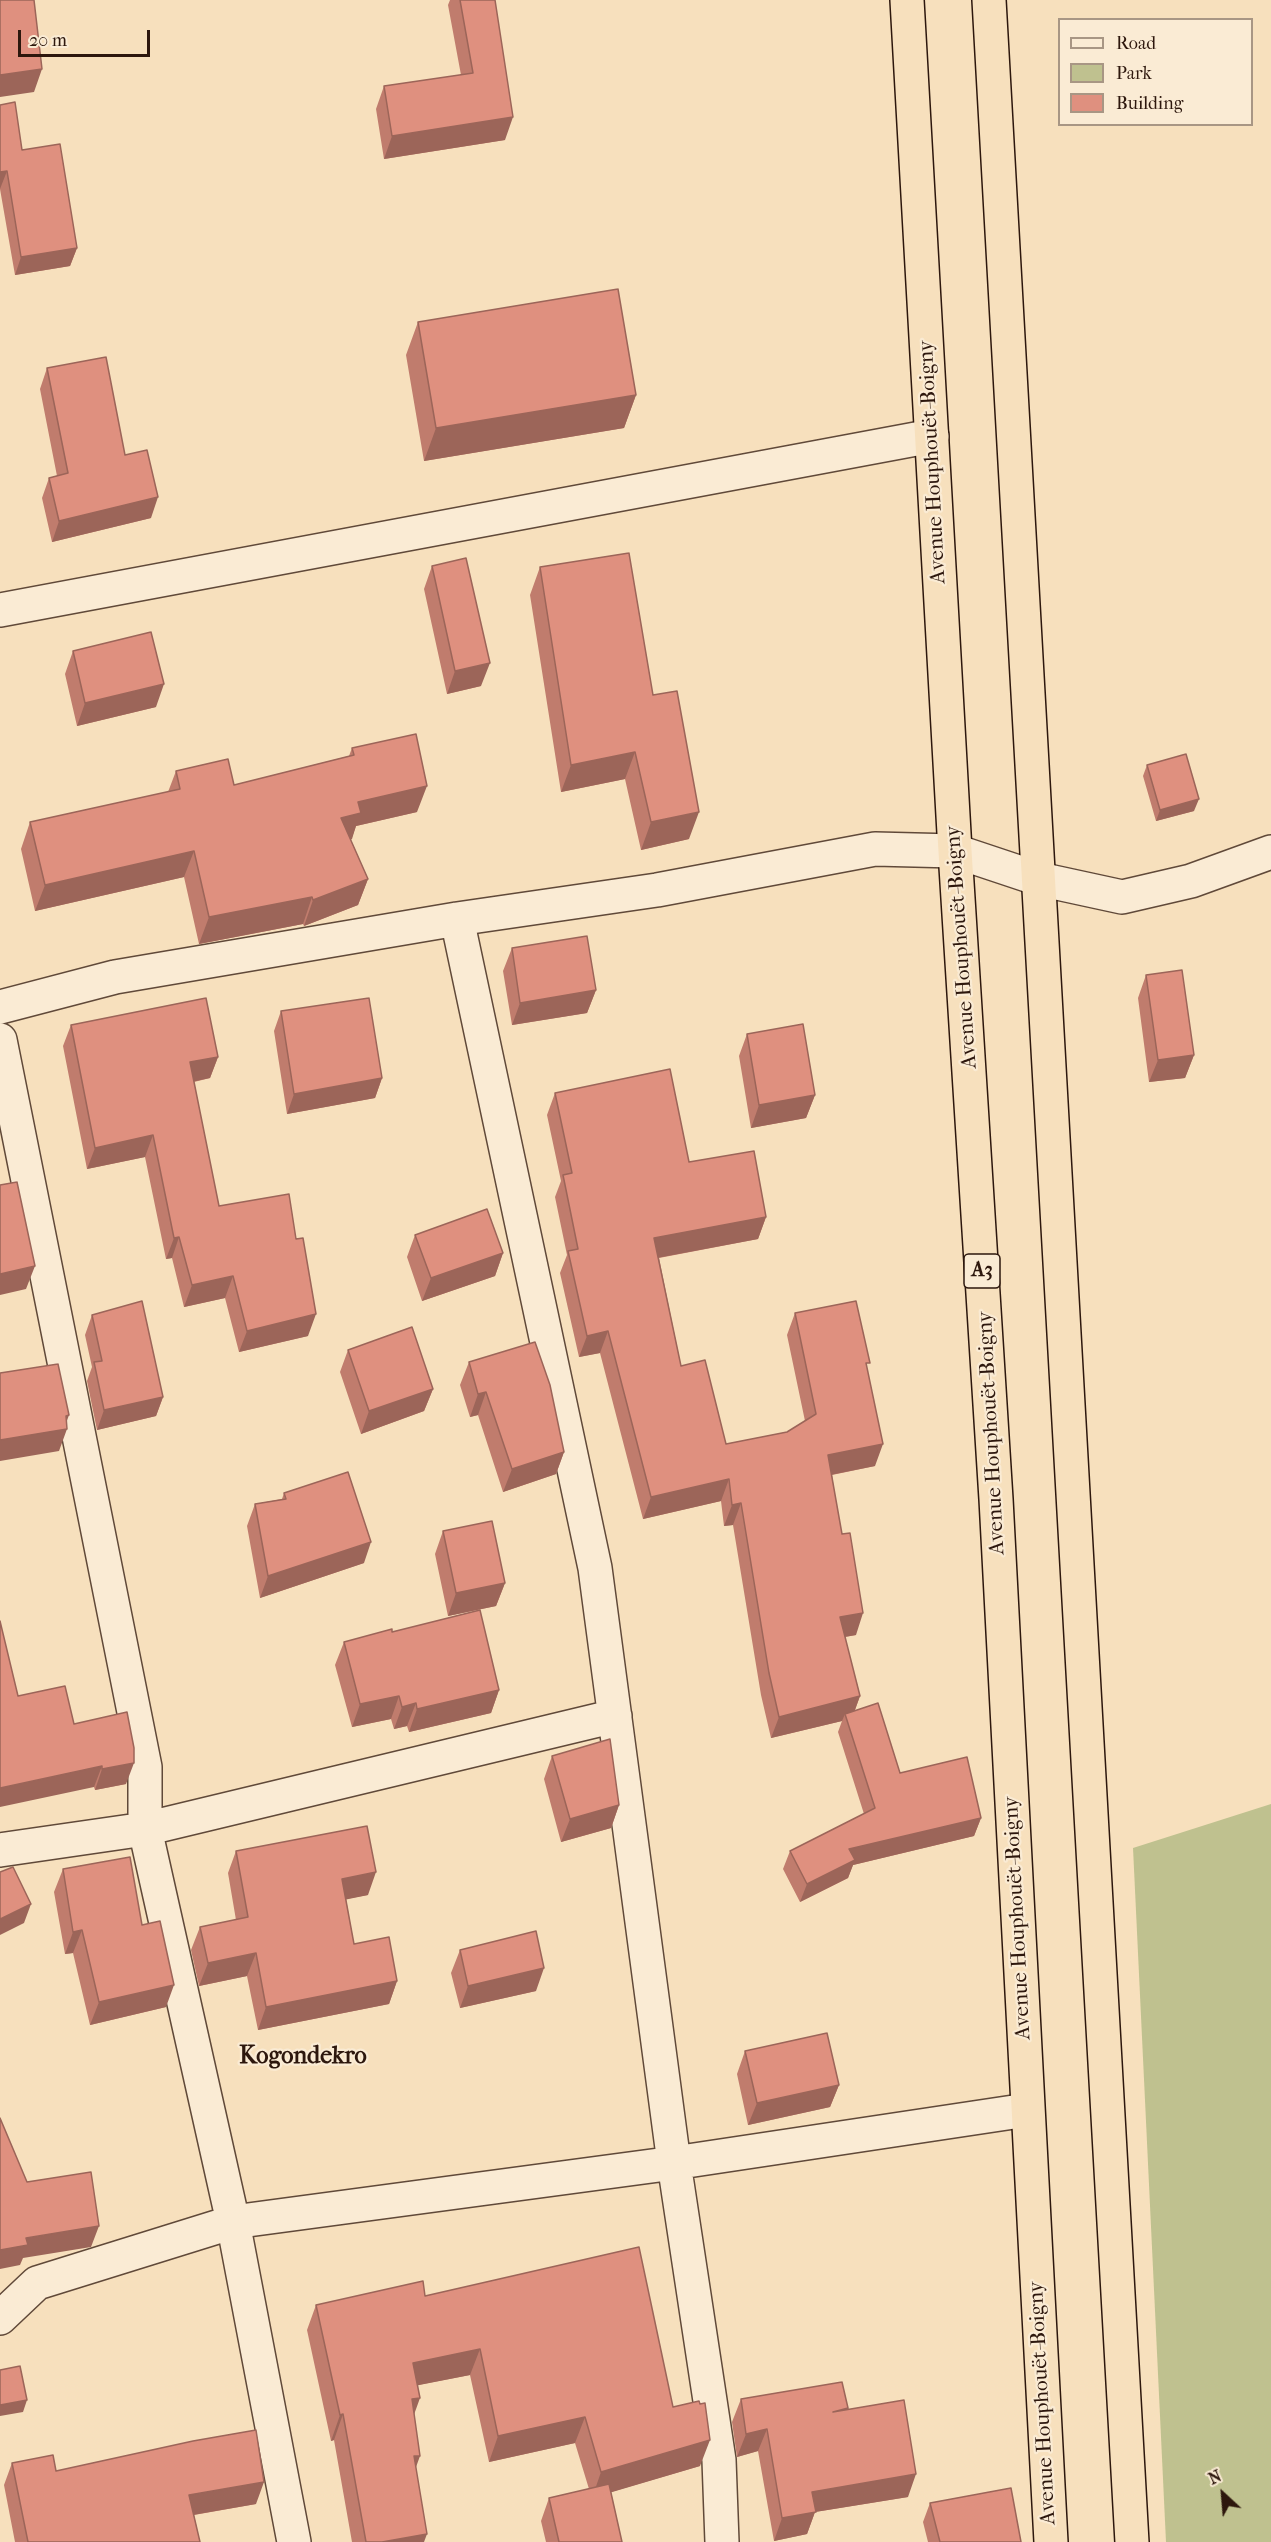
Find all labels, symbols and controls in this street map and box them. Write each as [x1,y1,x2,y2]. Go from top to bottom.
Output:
scale bar [21,18,153,56]
legend [1058,18,1253,126]
text: 20 m [29,30,67,51]
text: Road [1116,33,1156,54]
text: Park [1116,63,1152,84]
text: Building [1116,93,1183,114]
street label: Avenue Houphouët-Boigny [914,340,952,584]
street label: Avenue Houphouët-Boigny [941,825,983,1069]
road number: A3 [964,1254,1000,1288]
street label: Avenue Houphouët-Boigny [973,1311,1011,1555]
street label: Avenue Houphouët-Boigny [999,1796,1037,2040]
district label: Kogondekro [239,2043,367,2071]
street label: Avenue Houphouët-Boigny [1024,2281,1062,2525]
north arrow [1193,2464,1253,2524]
text: N [1205,2466,1225,2489]

